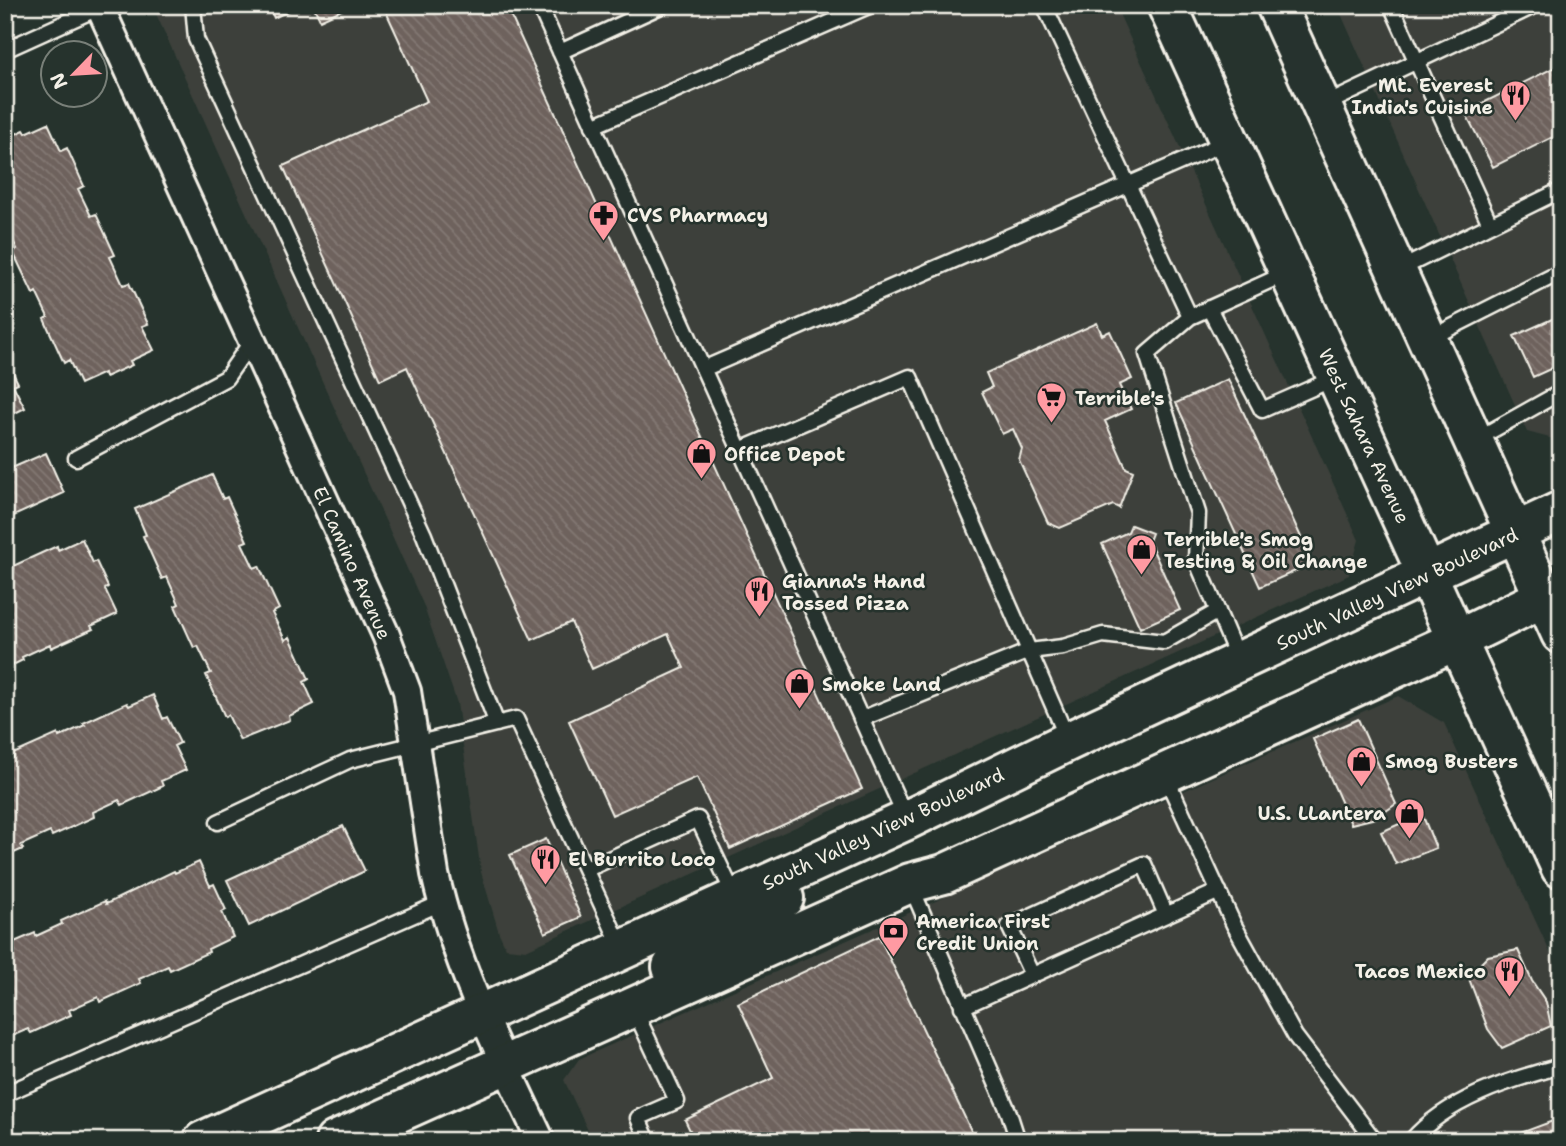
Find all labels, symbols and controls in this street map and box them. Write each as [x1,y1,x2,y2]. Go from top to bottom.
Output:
north arrow [38,38,108,108]
text: N [45,69,74,93]
place label: Mt. Everest India's Cuisine [1351,73,1493,120]
restaurant icon: Mt. Everest India's Cuisine [1499,79,1533,123]
pharmacy icon: CVS Pharmacy [587,198,621,242]
place label: CVS Pharmacy [627,203,768,228]
street label: West Sahara Avenue [1312,345,1416,527]
supermarket icon: Terrible's [1035,381,1069,425]
place label: Terrible's [1075,386,1165,411]
shop icon: Office Depot [684,437,718,481]
place label: Office Depot [724,442,845,467]
street label: El Camino Avenue [307,483,397,643]
street label: South Valley View Boulevard [1272,522,1522,656]
place label: Terrible's Smog Testing & Oil Change [1164,527,1368,574]
shop icon: Terrible's Smog Testing & Oil Change [1124,533,1158,577]
place label: Gianna's Hand Tossed Pizza [782,569,926,616]
restaurant icon: Gianna's Hand Tossed Pizza [742,575,776,619]
shop icon: Smoke Land [782,667,816,711]
place label: Smoke Land [822,672,941,697]
shop icon: Smog Busters [1345,744,1379,788]
place label: Smog Busters [1385,749,1518,774]
street label: South Valley View Boulevard [758,762,1008,896]
shop icon: U.S. LLantera [1392,796,1426,840]
place label: U.S. LLantera [1258,801,1386,826]
restaurant icon: El Burrito Loco [528,842,562,886]
place label: El Burrito Loco [568,847,716,872]
place label: America First Credit Union [916,909,1050,956]
bank icon: America First Credit Union [876,915,910,959]
restaurant icon: Tacos Mexico [1492,954,1526,998]
place label: Tacos Mexico [1355,959,1486,984]

